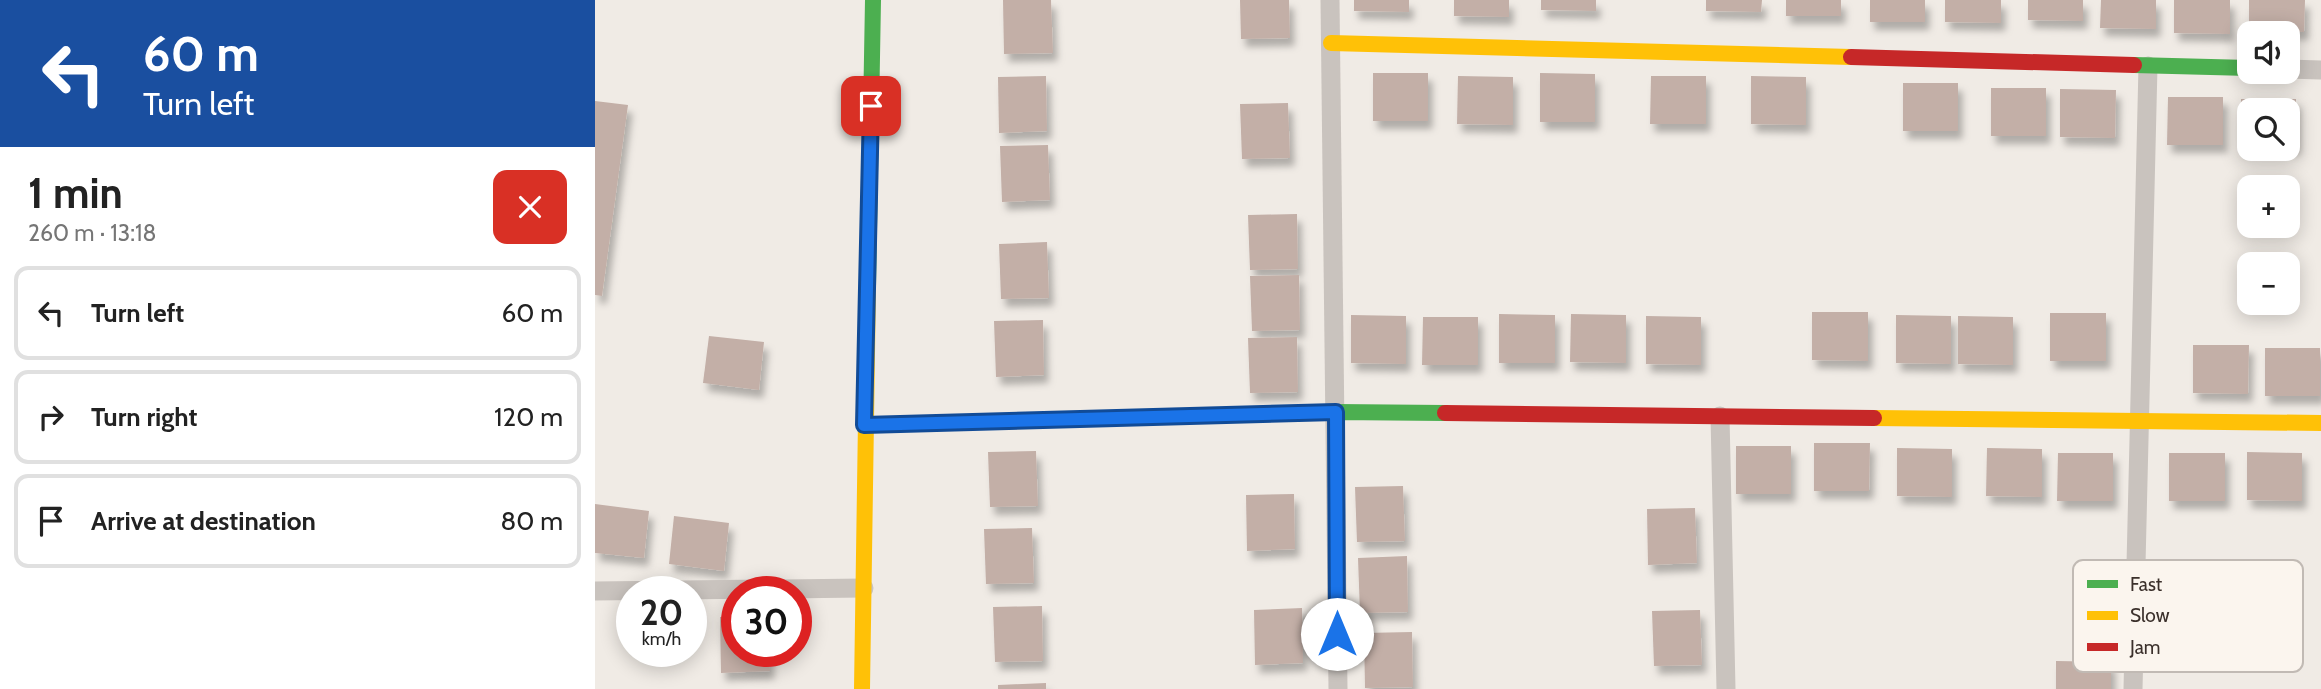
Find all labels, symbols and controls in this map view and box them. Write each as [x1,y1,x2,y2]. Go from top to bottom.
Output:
map controls [2237,21,2300,315]
button: sound [2237,21,2300,84]
text: 60 m [143,24,259,83]
icon: left [28,28,119,119]
pin [841,76,901,136]
text: Turn left [143,84,254,123]
icon: arrive [852,87,890,125]
button: search [2237,98,2300,161]
text: 1 min [28,167,123,219]
button: close [493,170,567,244]
button: + [2237,175,2300,238]
text: 260 m · 13:18 [28,219,157,247]
button: − [2237,252,2300,315]
icon: left [32,294,70,332]
text: Turn left [91,297,184,329]
text: 60 m [501,297,563,329]
icon: right [32,398,70,436]
text: Turn right [91,401,197,433]
text: 120 m [494,401,563,433]
icon: arrive [32,502,70,540]
text: Arrive at destination [91,505,316,537]
text: 80 m [500,505,563,537]
legend [2073,560,2303,672]
text: Fast [2130,573,2163,596]
speed limit sign: 30 [721,576,812,667]
text: 20 [640,591,683,634]
position arrow [1300,597,1374,671]
text: Slow [2130,604,2170,627]
text: km/h [642,628,681,650]
text: Jam [2129,636,2160,659]

